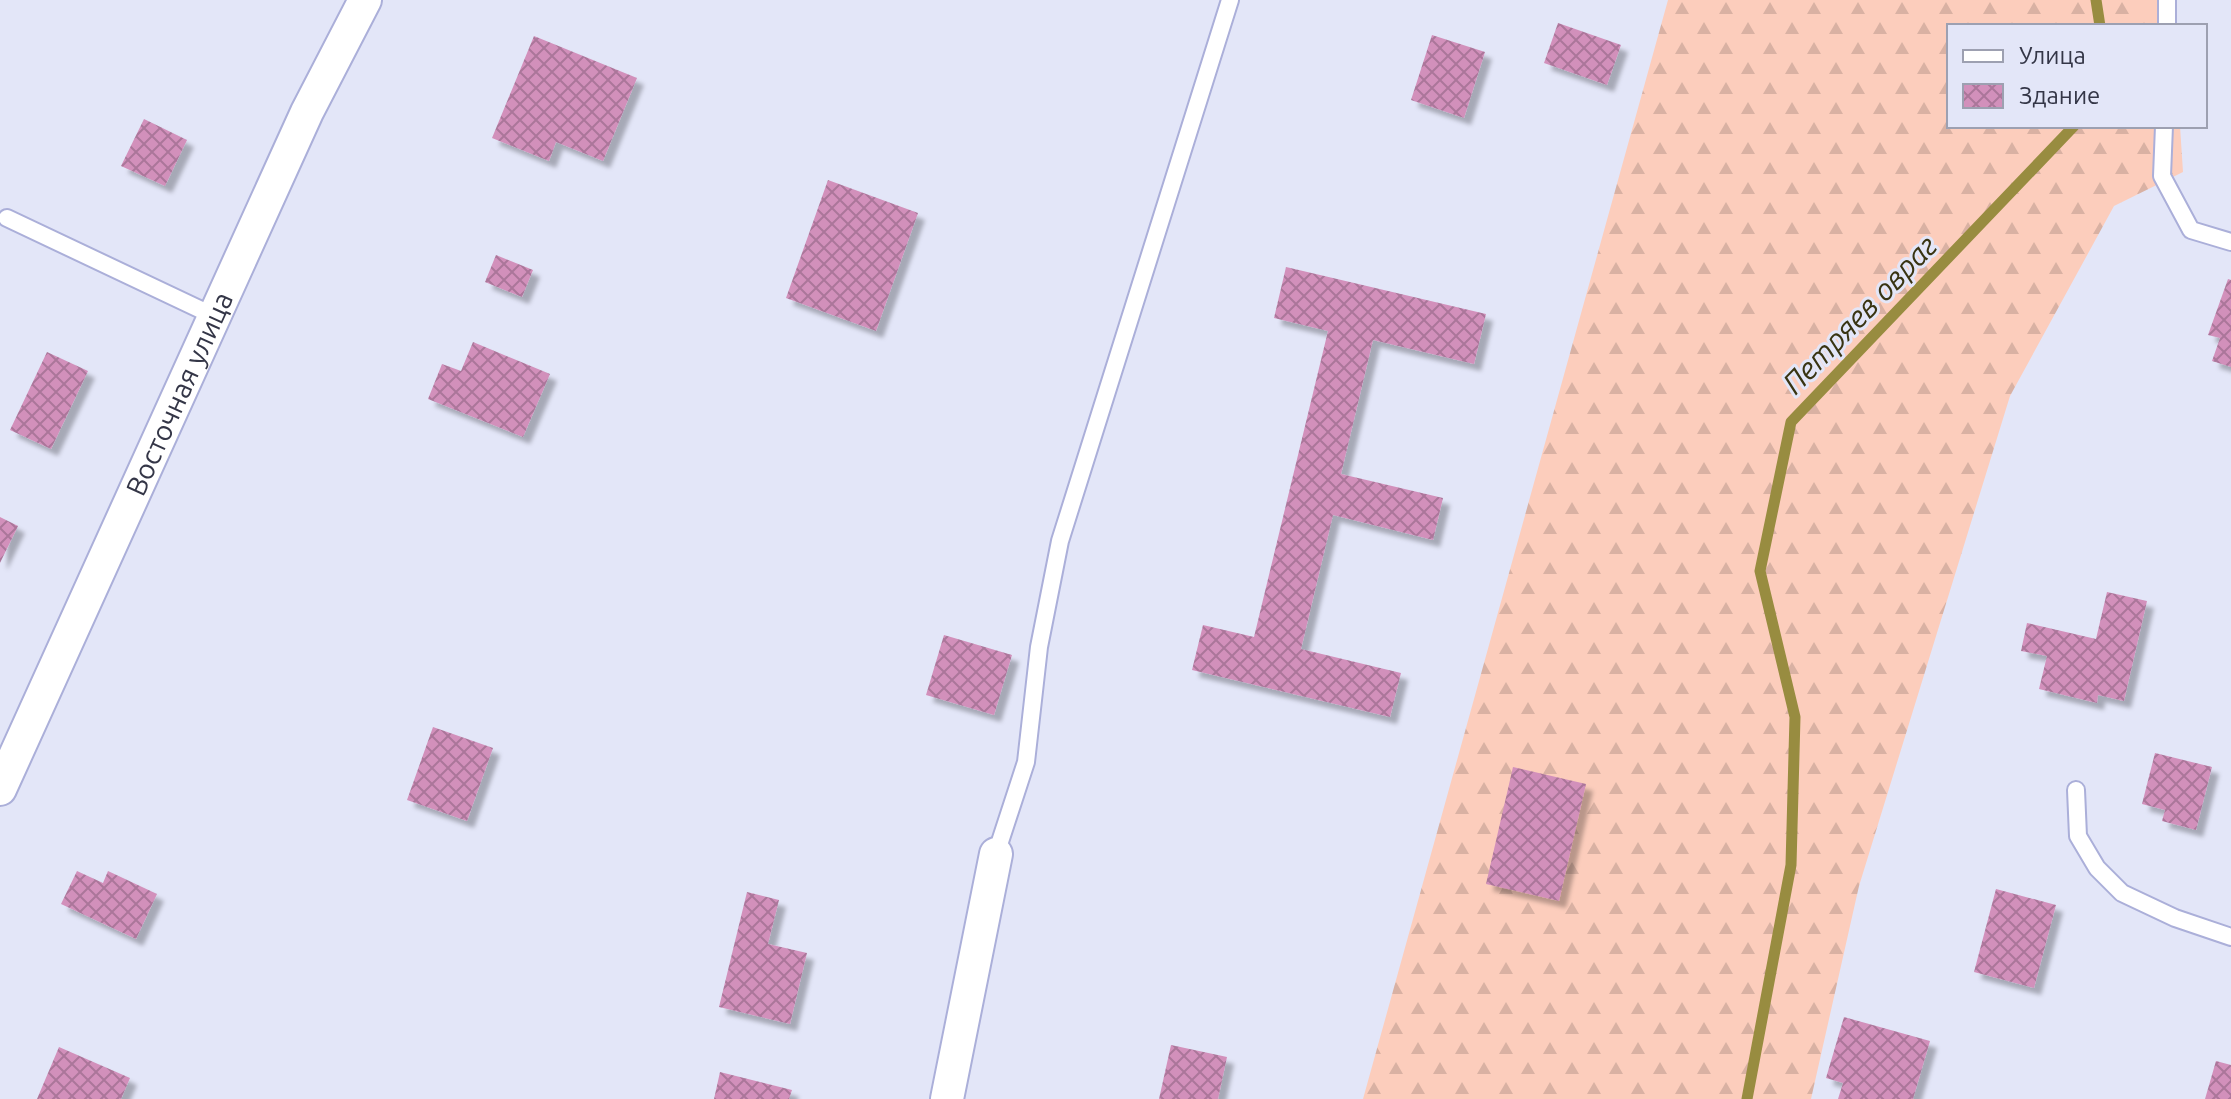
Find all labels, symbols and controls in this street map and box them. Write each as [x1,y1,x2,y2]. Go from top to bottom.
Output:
legend [1947,24,2207,128]
text: Улица [2019,42,2086,69]
text: Здание [2019,82,2100,109]
water label: Петряев овраг [1775,228,1943,400]
street label: Восточная улица [119,287,238,500]

